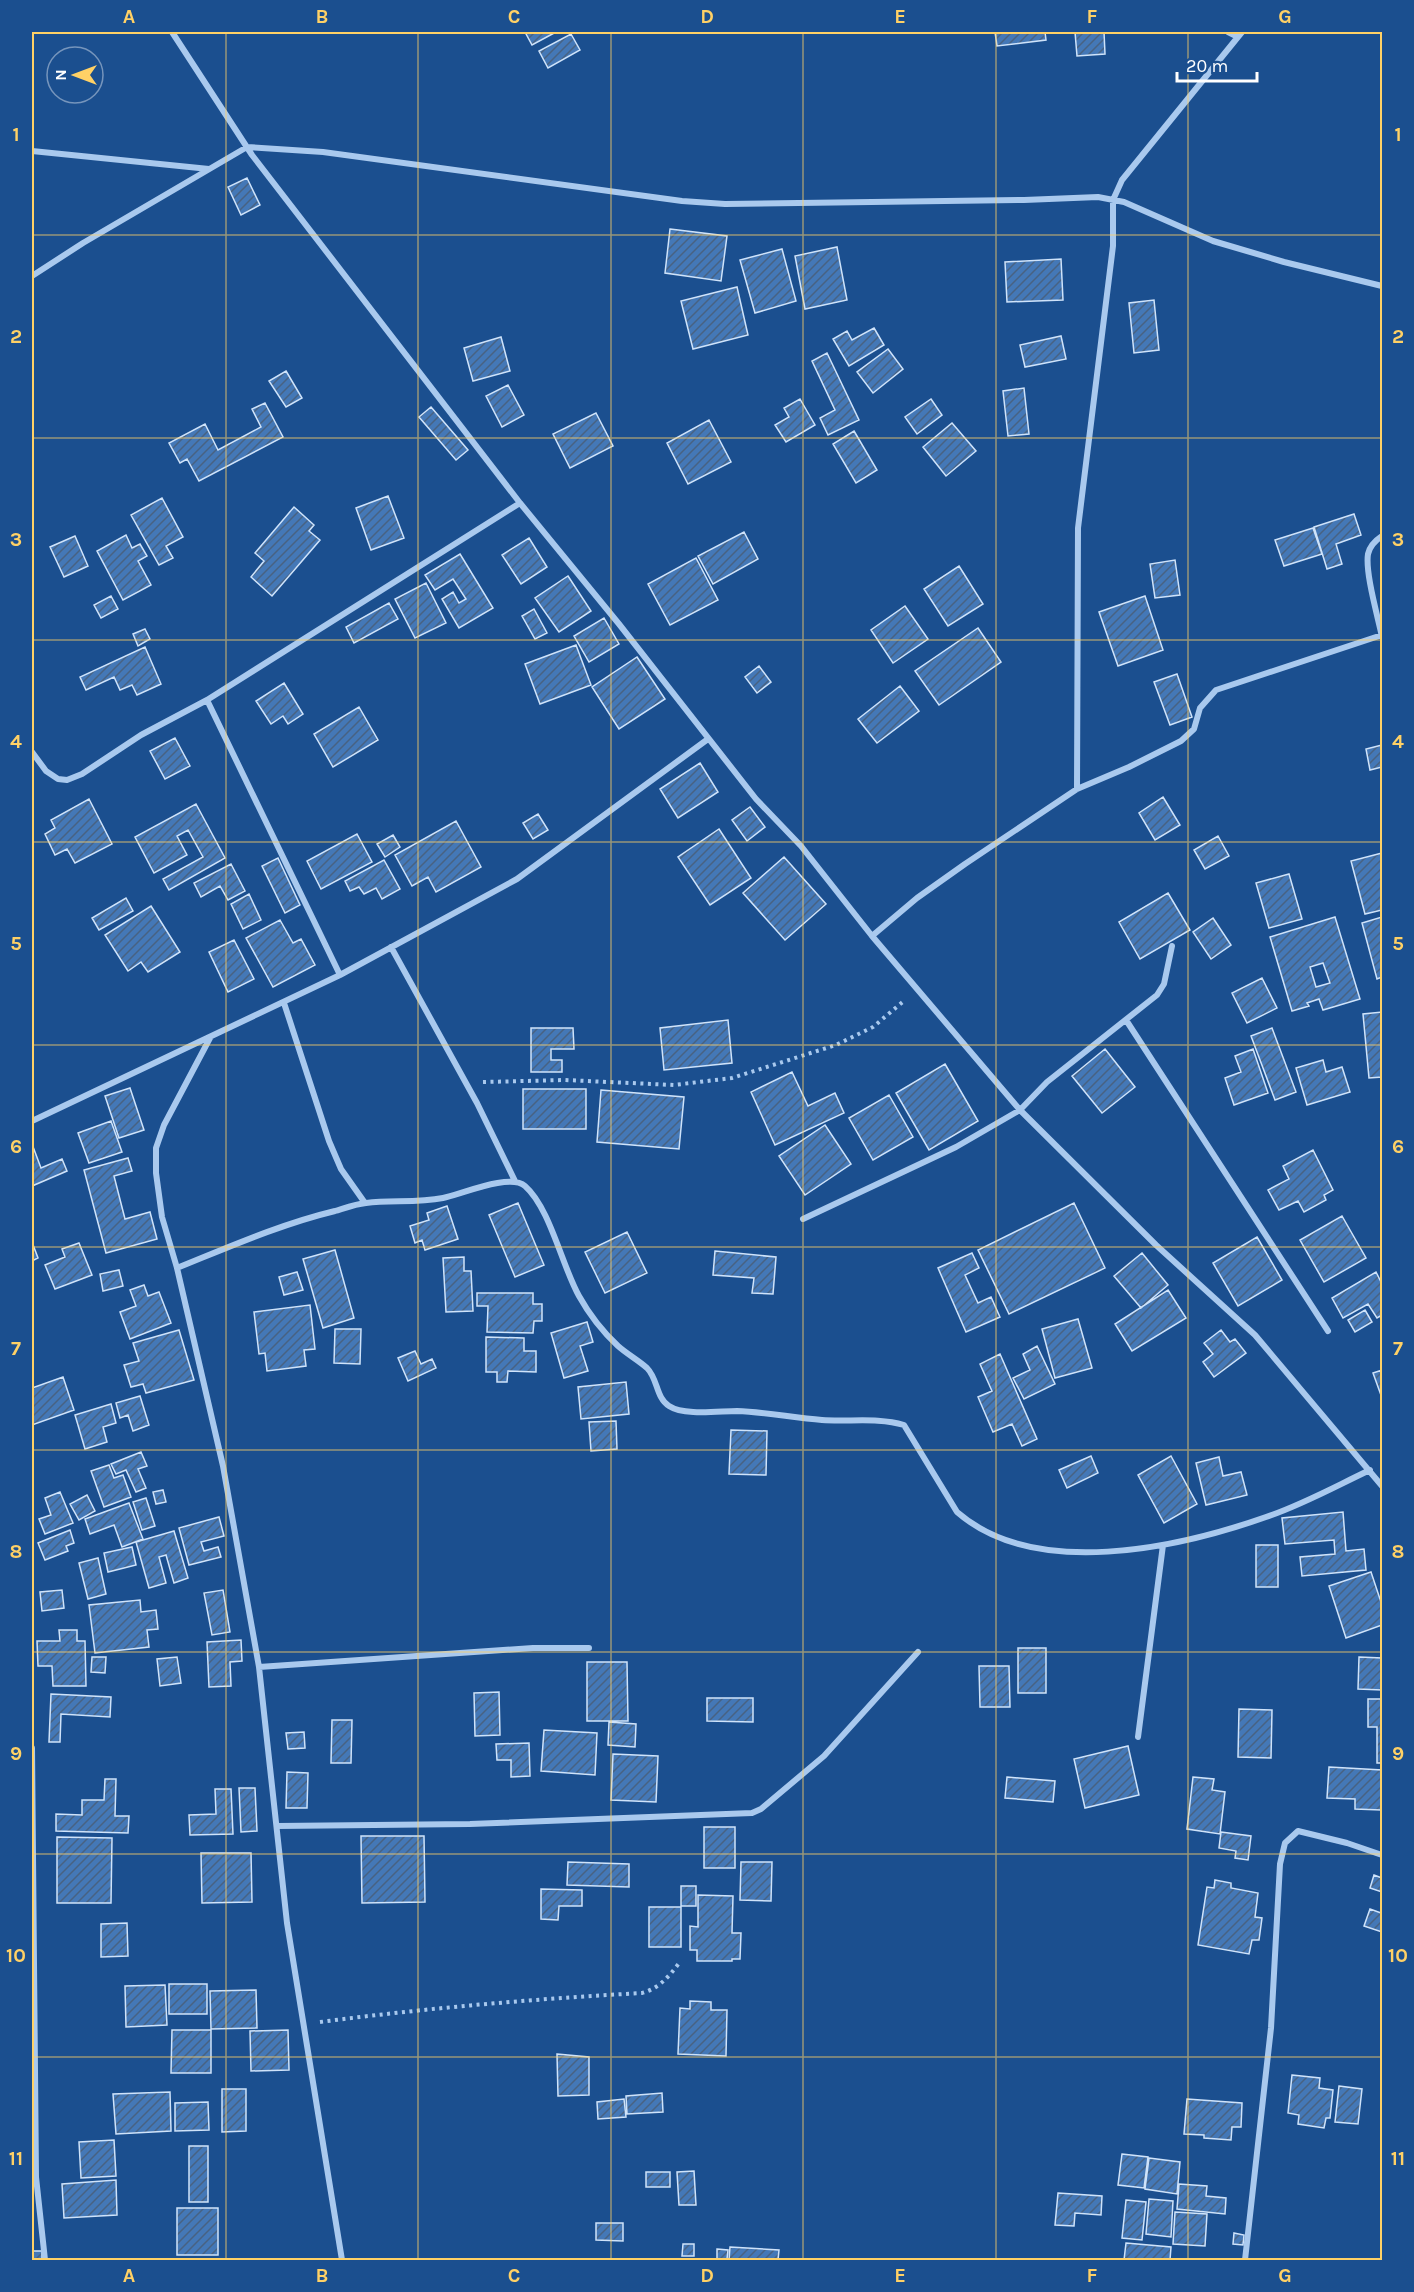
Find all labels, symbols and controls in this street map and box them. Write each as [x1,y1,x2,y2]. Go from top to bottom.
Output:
text: A [123,5,136,28]
text: B [316,5,328,28]
text: C [508,5,520,28]
text: D [700,5,714,28]
text: E [894,5,906,28]
text: F [1087,5,1098,28]
text: G [1278,5,1292,28]
north arrow [45,45,105,105]
scale bar [1177,45,1256,83]
text: 20 m [1186,55,1228,77]
text: N [51,69,70,81]
text: 1 [12,123,20,146]
text: 1 [1394,123,1402,146]
text: 2 [10,325,22,348]
text: 2 [1392,325,1404,348]
text: 3 [10,528,22,551]
text: 3 [1392,528,1404,551]
text: 4 [10,730,22,753]
text: 4 [1392,730,1404,753]
text: 5 [10,932,22,955]
text: 5 [1392,932,1404,955]
text: 6 [10,1135,22,1158]
text: 6 [1392,1135,1404,1158]
text: 7 [11,1337,21,1360]
text: 7 [1393,1337,1403,1360]
text: 8 [10,1540,22,1563]
text: 8 [1392,1540,1404,1563]
text: 9 [10,1742,22,1765]
text: 9 [1392,1742,1404,1765]
text: 10 [6,1944,26,1967]
text: 10 [1388,1944,1408,1967]
text: 11 [9,2147,23,2170]
text: 11 [1391,2147,1405,2170]
text: A [123,2264,136,2287]
text: B [316,2264,328,2287]
text: C [508,2264,520,2287]
text: D [700,2264,714,2287]
text: E [894,2264,906,2287]
text: F [1087,2264,1098,2287]
text: G [1278,2264,1292,2287]

